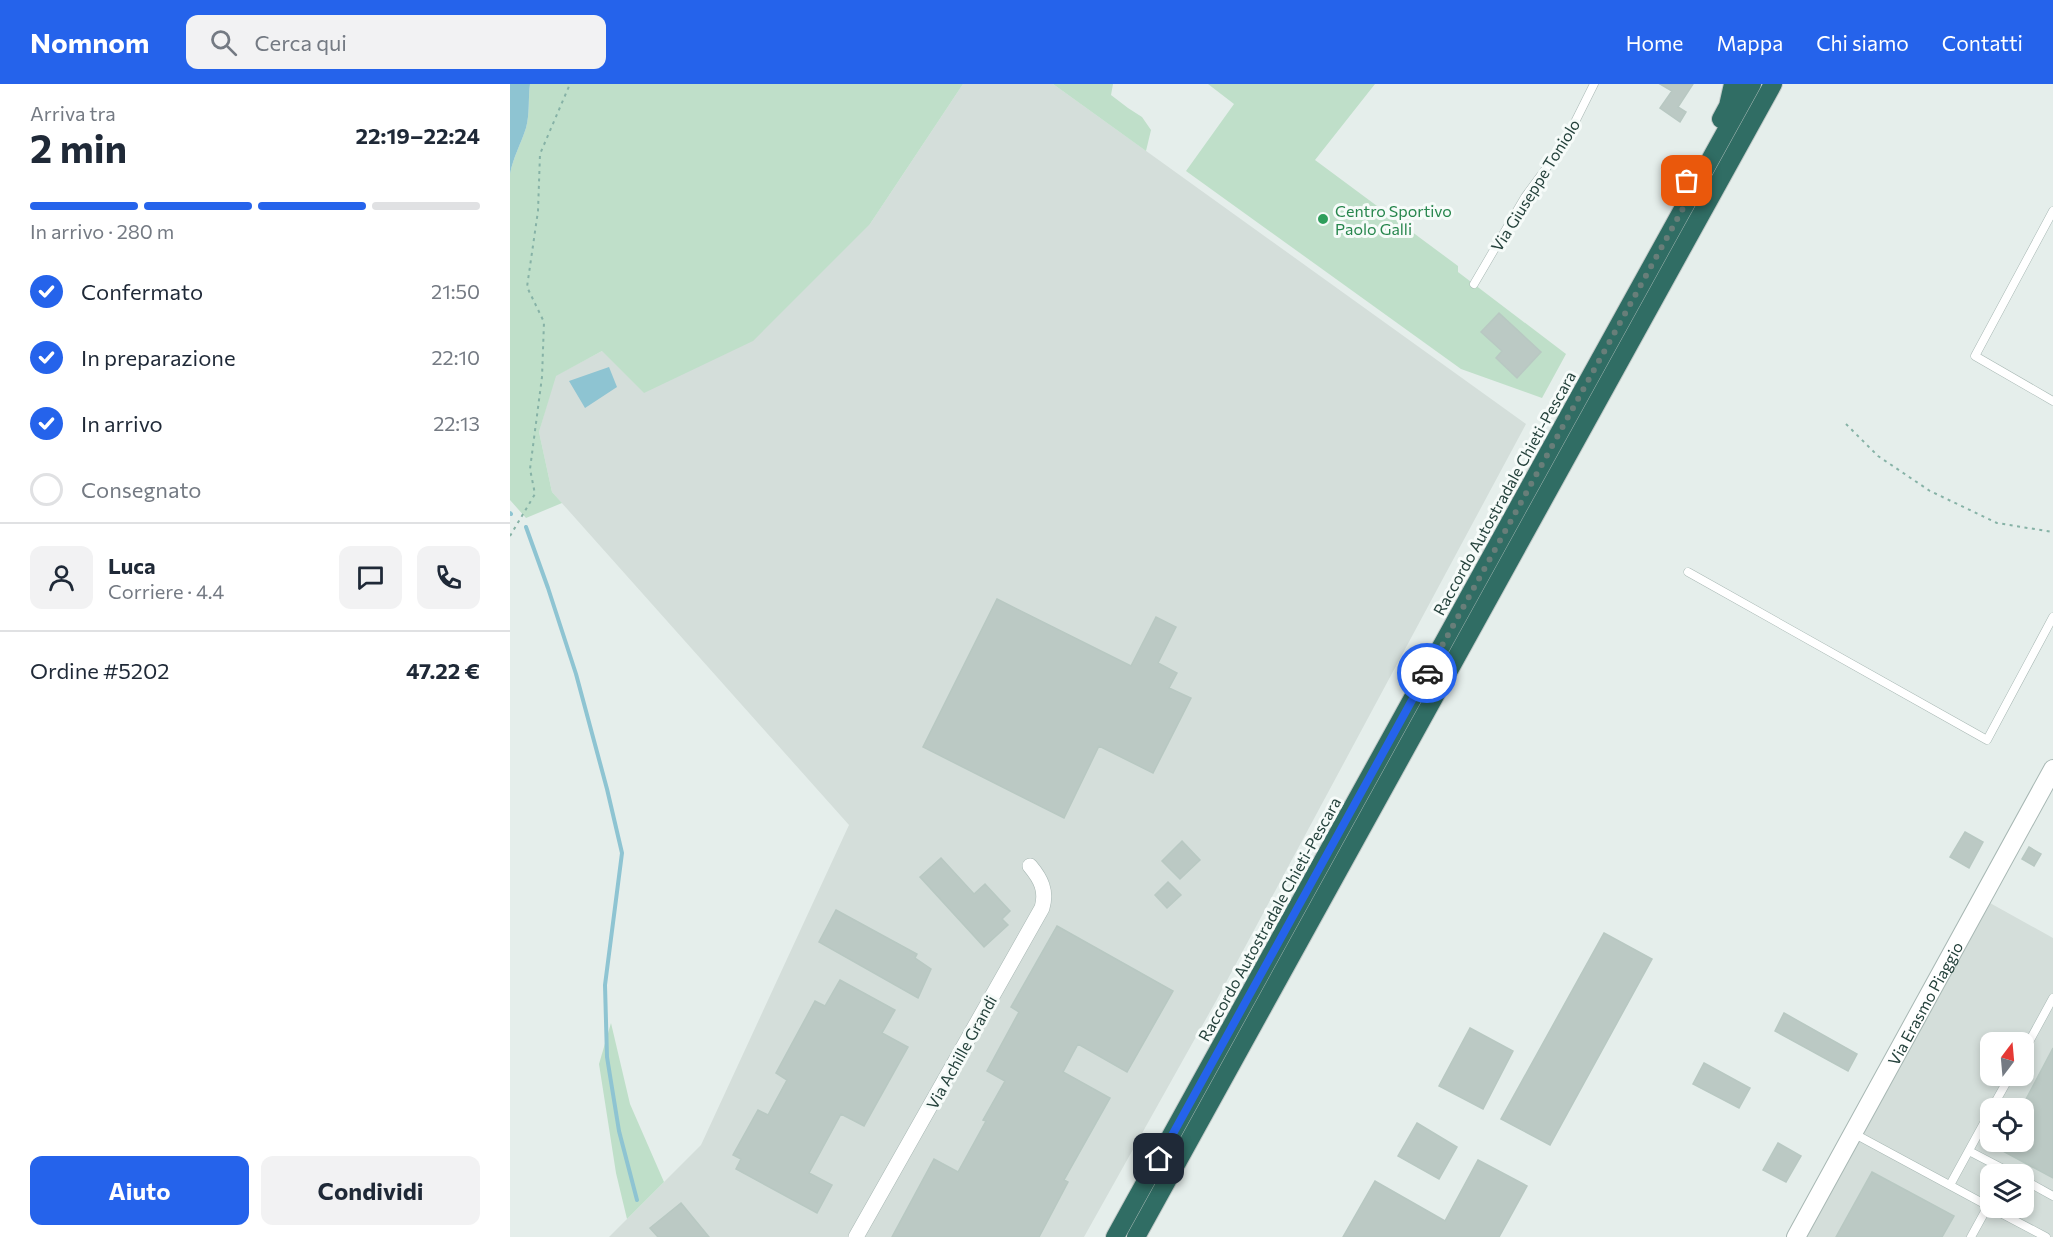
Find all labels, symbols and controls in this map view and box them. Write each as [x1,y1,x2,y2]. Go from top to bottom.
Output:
search box [186,15,606,69]
text: Nomnom [30,25,150,59]
icon: search [207,26,240,59]
text: Cerca qui [255,29,347,56]
text: Home [1626,30,1683,55]
text: Mappa [1716,30,1783,55]
text: Chi siamo [1816,30,1909,55]
text: Contatti [1942,30,2023,55]
text: Arriva tra [30,101,116,125]
street label: Via Giuseppe Toniolo [1487,115,1583,255]
text: 22:19–22:24 [356,122,480,149]
text: 2 min [30,123,127,171]
pin [1661,155,1712,206]
icon: bag [1670,164,1703,197]
place label: Centro Sportivo Paolo Galli [1335,201,1452,238]
marker: Centro Sportivo Paolo Galli [1316,212,1330,226]
text: In arrivo · 280 m [30,219,174,243]
icon: check [30,275,63,308]
text: Confermato [81,278,203,305]
text: 21:50 [431,279,480,303]
icon: check [30,341,63,374]
text: In preparazione [81,344,236,371]
text: 22:10 [432,345,480,369]
street label: Raccordo Autostradale Chieti-Pescara [1429,368,1579,618]
icon: check [30,407,63,440]
text: In arrivo [81,410,163,437]
text: 22:13 [433,411,480,435]
text: Consegnato [81,476,201,503]
button: person [30,546,93,609]
button: chat [339,546,402,609]
button: phone [417,546,480,609]
text: Luca [108,552,156,579]
text: Corriere · 4.4 [108,579,224,603]
courier [1397,643,1457,703]
text: Ordine #5202 [30,657,169,684]
text: 47.22 € [406,657,480,684]
icon: car [1411,657,1444,690]
street label: Raccordo Autostradale Chieti-Pescara [1194,794,1344,1044]
street label: Via Erasmo Piaggio [1883,938,1966,1068]
street label: Via Achille Grandi [922,992,1000,1112]
north arrow [1980,1032,2034,1086]
map controls [1980,1032,2034,1218]
button: locate [1980,1098,2034,1152]
pin [1133,1133,1184,1184]
icon: home [1142,1142,1175,1175]
button: Aiuto [30,1156,249,1225]
button: Condividi [261,1156,480,1225]
button: layers [1980,1164,2034,1218]

